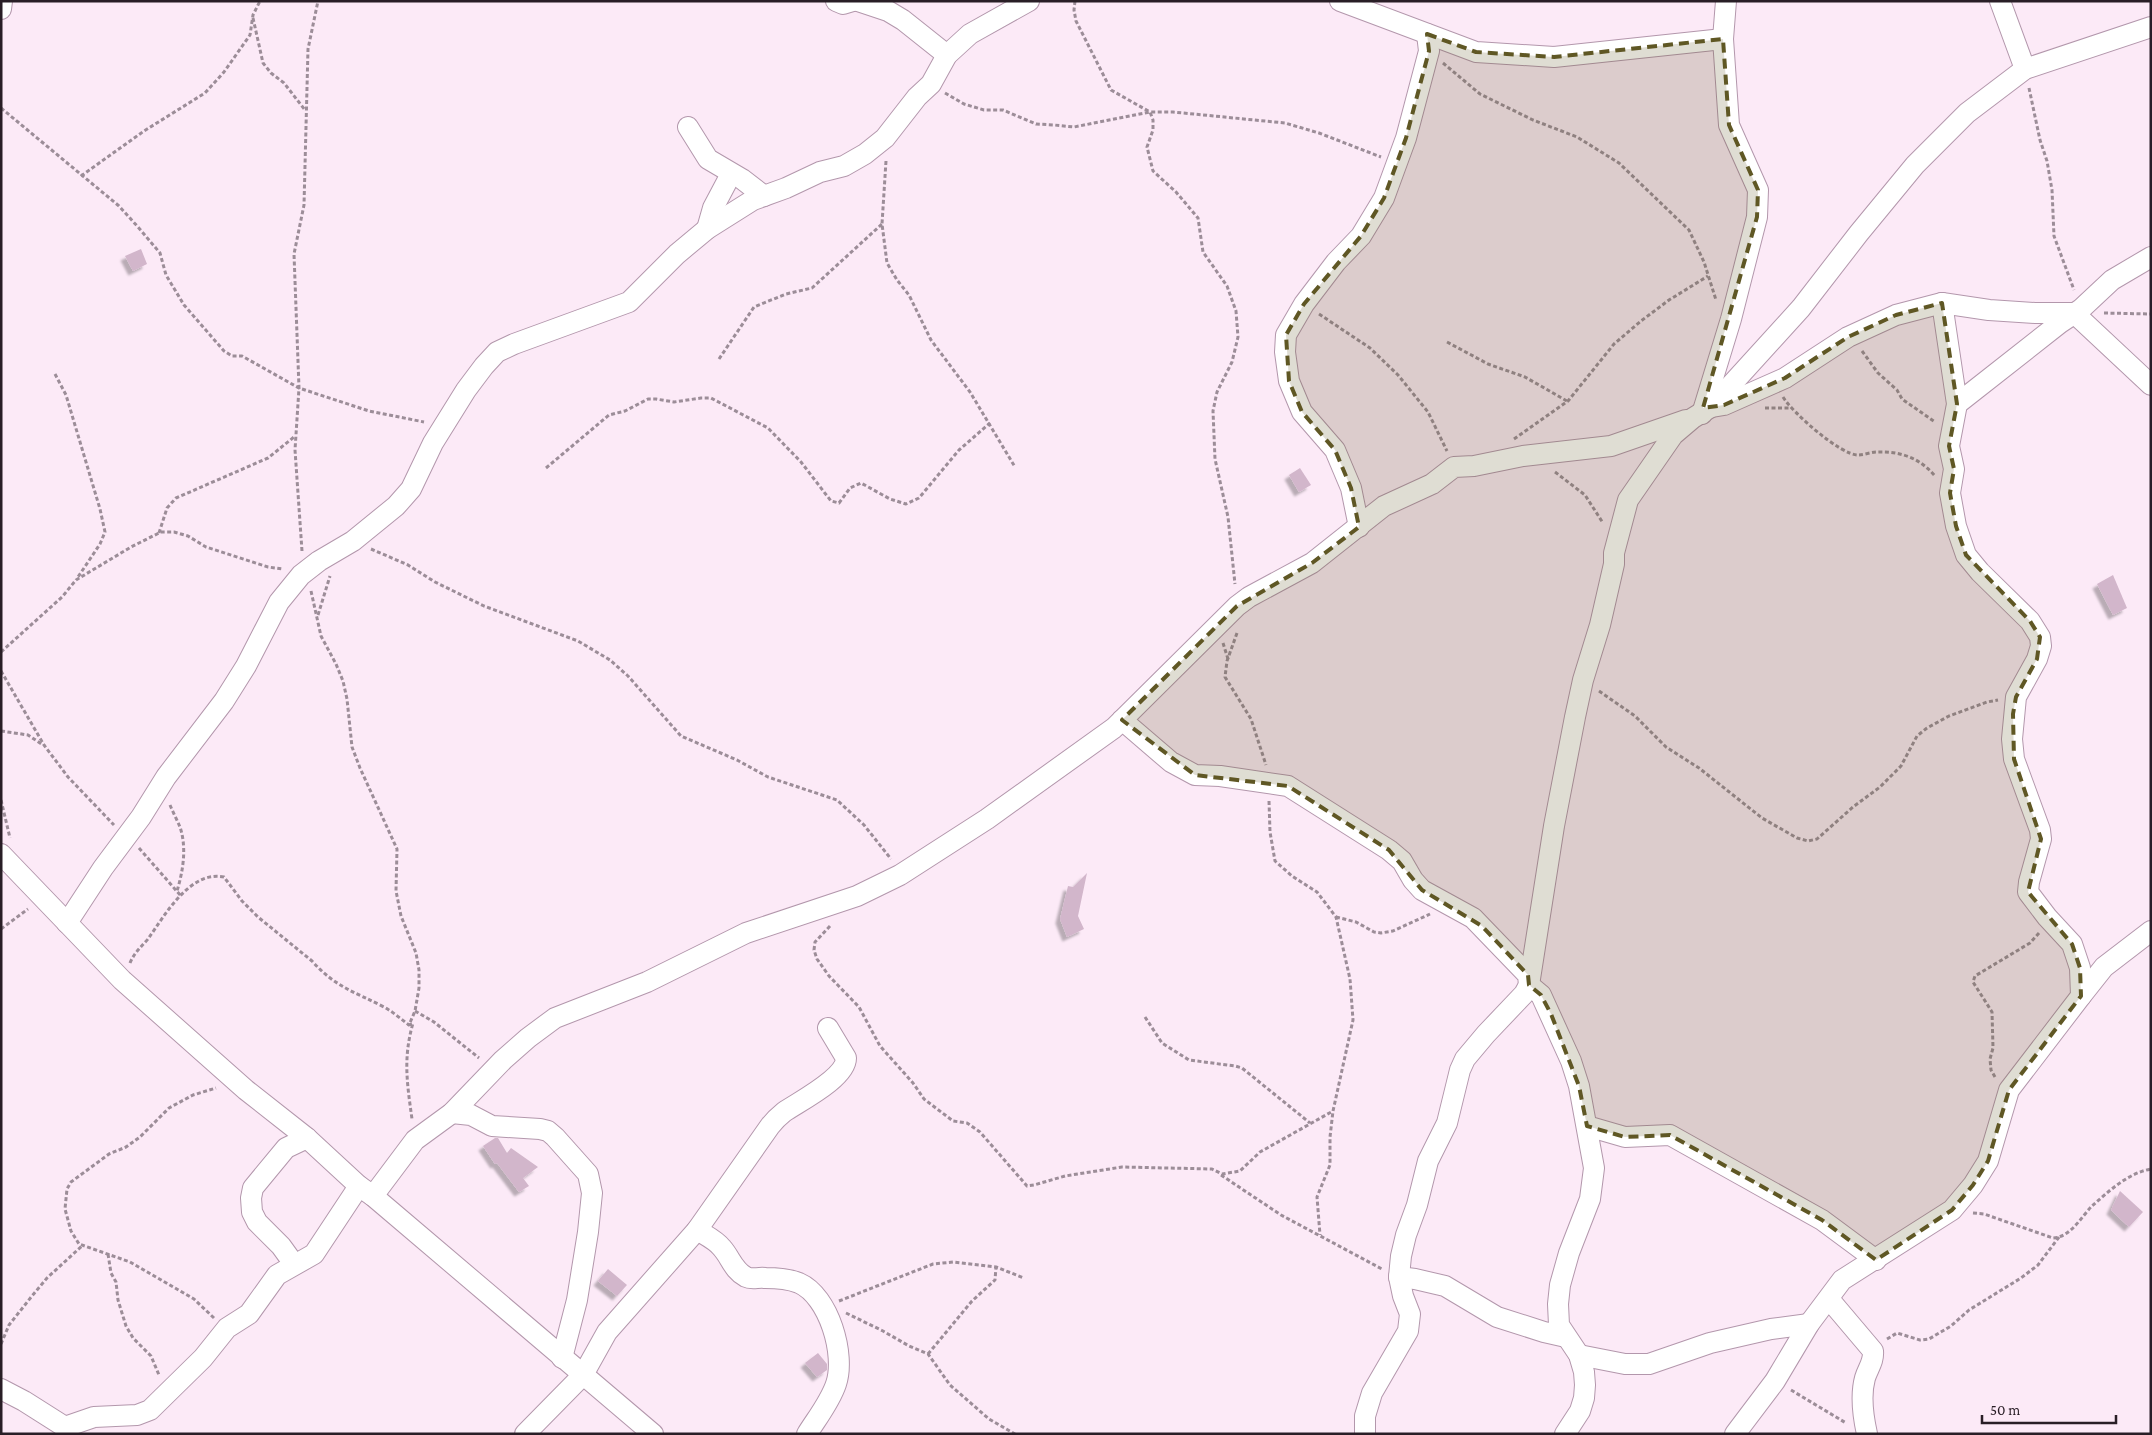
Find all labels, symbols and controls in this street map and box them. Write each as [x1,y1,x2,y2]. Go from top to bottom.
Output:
scale bar [1982,1392,2116,1424]
text: 50 m [1990,1402,2020,1418]

